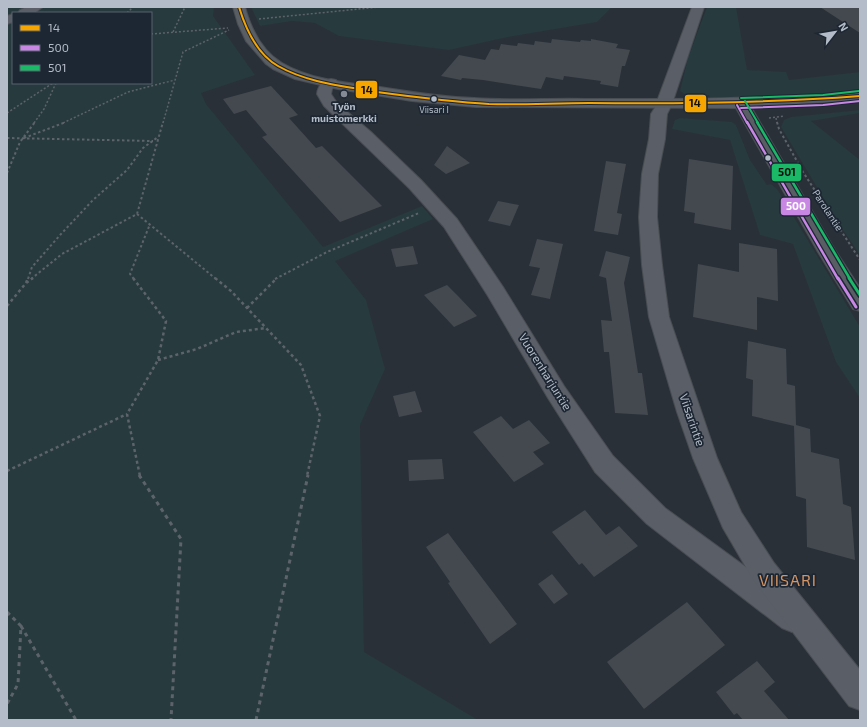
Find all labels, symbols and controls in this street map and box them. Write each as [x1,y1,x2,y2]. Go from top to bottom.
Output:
legend [12,12,152,84]
north arrow [815,12,855,52]
text: 14 [48,20,60,34]
text: N [836,20,852,33]
text: 500 [48,40,69,54]
text: 501 [48,60,66,74]
line badge: 14 [355,80,378,99]
text: 14 [361,83,373,96]
marker: Työn muistomerkki [339,89,349,99]
marker: Viisari I [429,94,439,104]
line badge: 14 [684,94,707,113]
text: 14 [689,96,701,109]
place label: Työn muistomerkki [311,100,377,124]
place label: Viisari I [419,104,449,115]
unlabelled marker [763,153,773,163]
line badge: 501 [771,163,802,182]
text: 501 [778,165,796,178]
street label: Parolantie [810,187,846,233]
line badge: 500 [780,197,811,216]
text: 500 [786,199,806,212]
street label: Vuorenharjuntie [516,330,575,413]
street label: Viisarintie [677,392,708,448]
district label: VIISARI [759,570,817,589]

